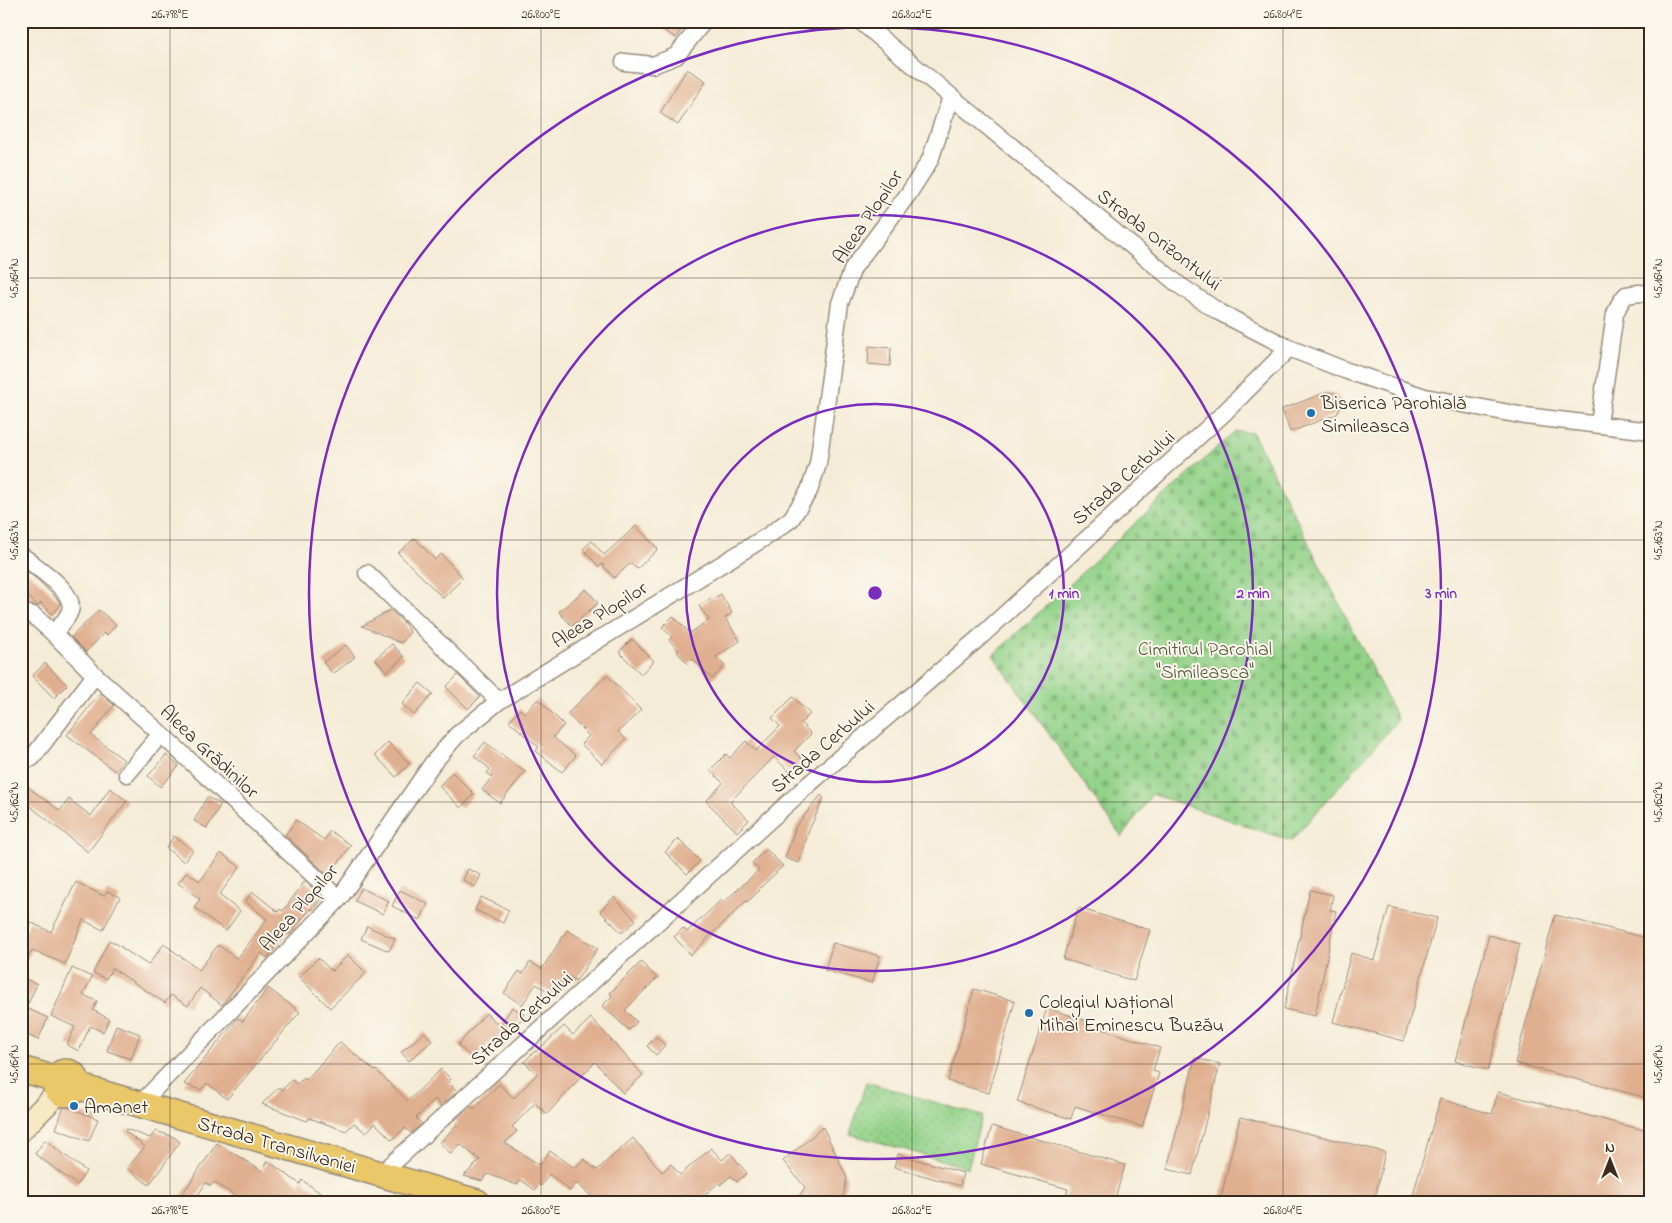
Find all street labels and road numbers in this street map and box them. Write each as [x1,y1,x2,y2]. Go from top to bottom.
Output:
street label: Aleea Plopilor [827,164,912,270]
street label: Strada Orizontului [1090,183,1227,299]
street label: Strada Cerbului [1067,425,1183,533]
street label: Aleea Plopilor [547,575,654,657]
street label: Strada Cerbului [765,694,882,801]
street label: Aleea Grădinilor [152,699,265,807]
street label: Aleea Plopilor [254,858,347,959]
street label: Strada Cerbului [465,966,581,1074]
street label: Strada Transilvaniei [194,1110,359,1183]

